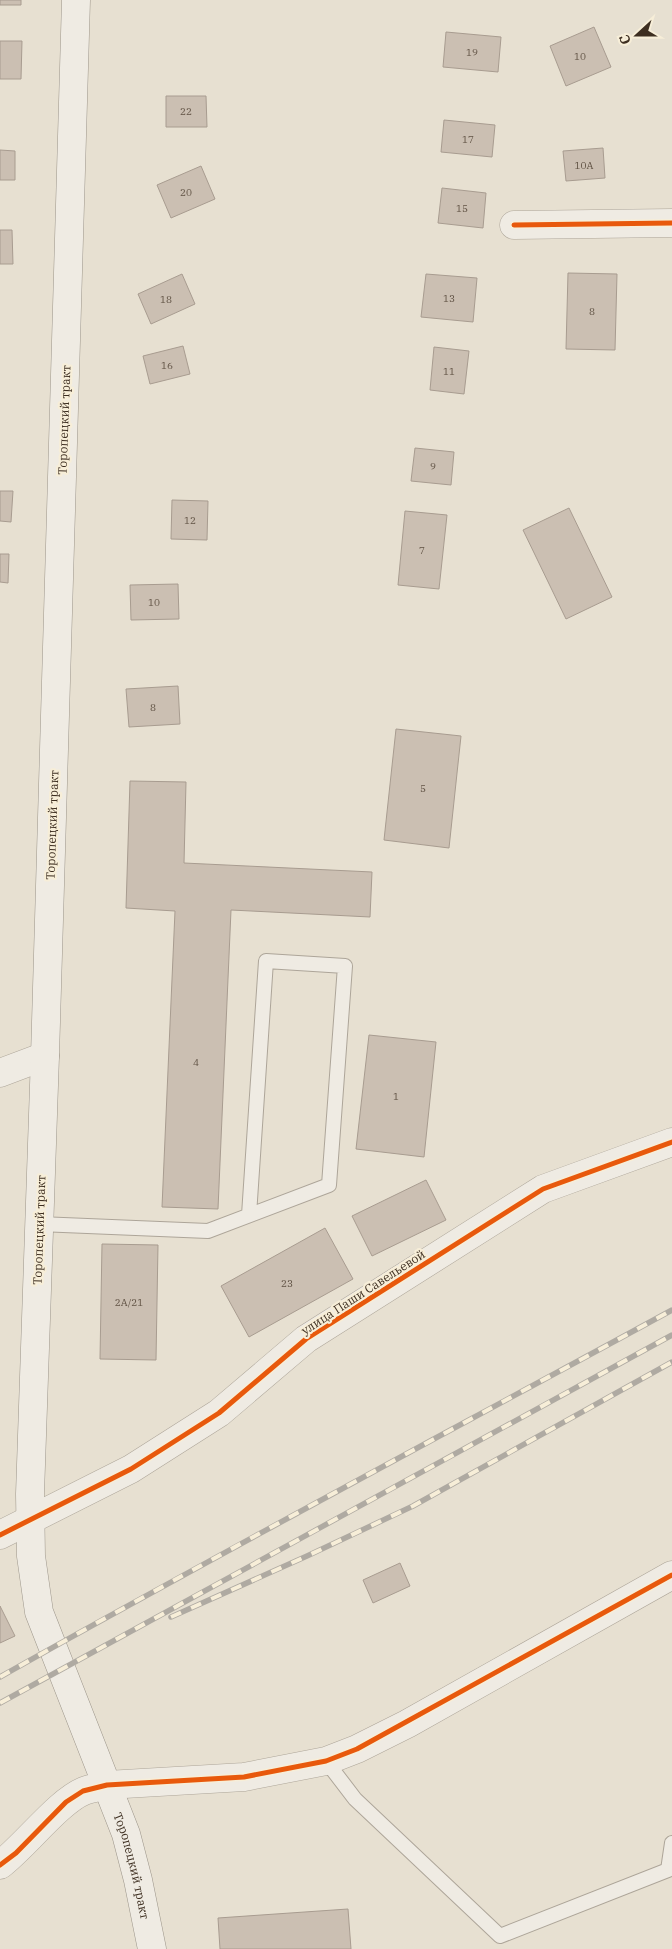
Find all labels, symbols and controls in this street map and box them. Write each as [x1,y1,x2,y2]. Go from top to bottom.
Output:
north arrow [612,10,662,60]
text: С [615,32,635,47]
house number: 19 [466,46,478,59]
house number: 10 [574,50,586,63]
house number: 22 [180,105,192,118]
house number: 17 [462,133,474,146]
house number: 10А [575,159,594,172]
house number: 20 [180,186,192,199]
house number: 15 [456,202,468,215]
house number: 13 [443,292,455,305]
house number: 18 [160,293,172,306]
house number: 8 [589,305,595,318]
house number: 16 [161,359,173,372]
street label: Торопецкий тракт [55,365,73,475]
house number: 11 [443,365,455,378]
house number: 9 [430,460,436,473]
house number: 12 [184,514,196,527]
house number: 7 [419,544,425,557]
house number: 10 [148,596,160,609]
house number: 8 [150,701,156,714]
street label: Торопецкий тракт [43,770,61,880]
house number: 5 [420,782,426,795]
house number: 4 [193,1056,199,1069]
house number: 1 [393,1090,399,1103]
street label: Торопецкий тракт [30,1175,48,1285]
street label: улица Паши Савельевой [298,1246,428,1338]
house number: 23 [281,1277,293,1290]
house number: 2А/21 [115,1296,143,1309]
street label: Торопецкий тракт [111,1810,153,1920]

